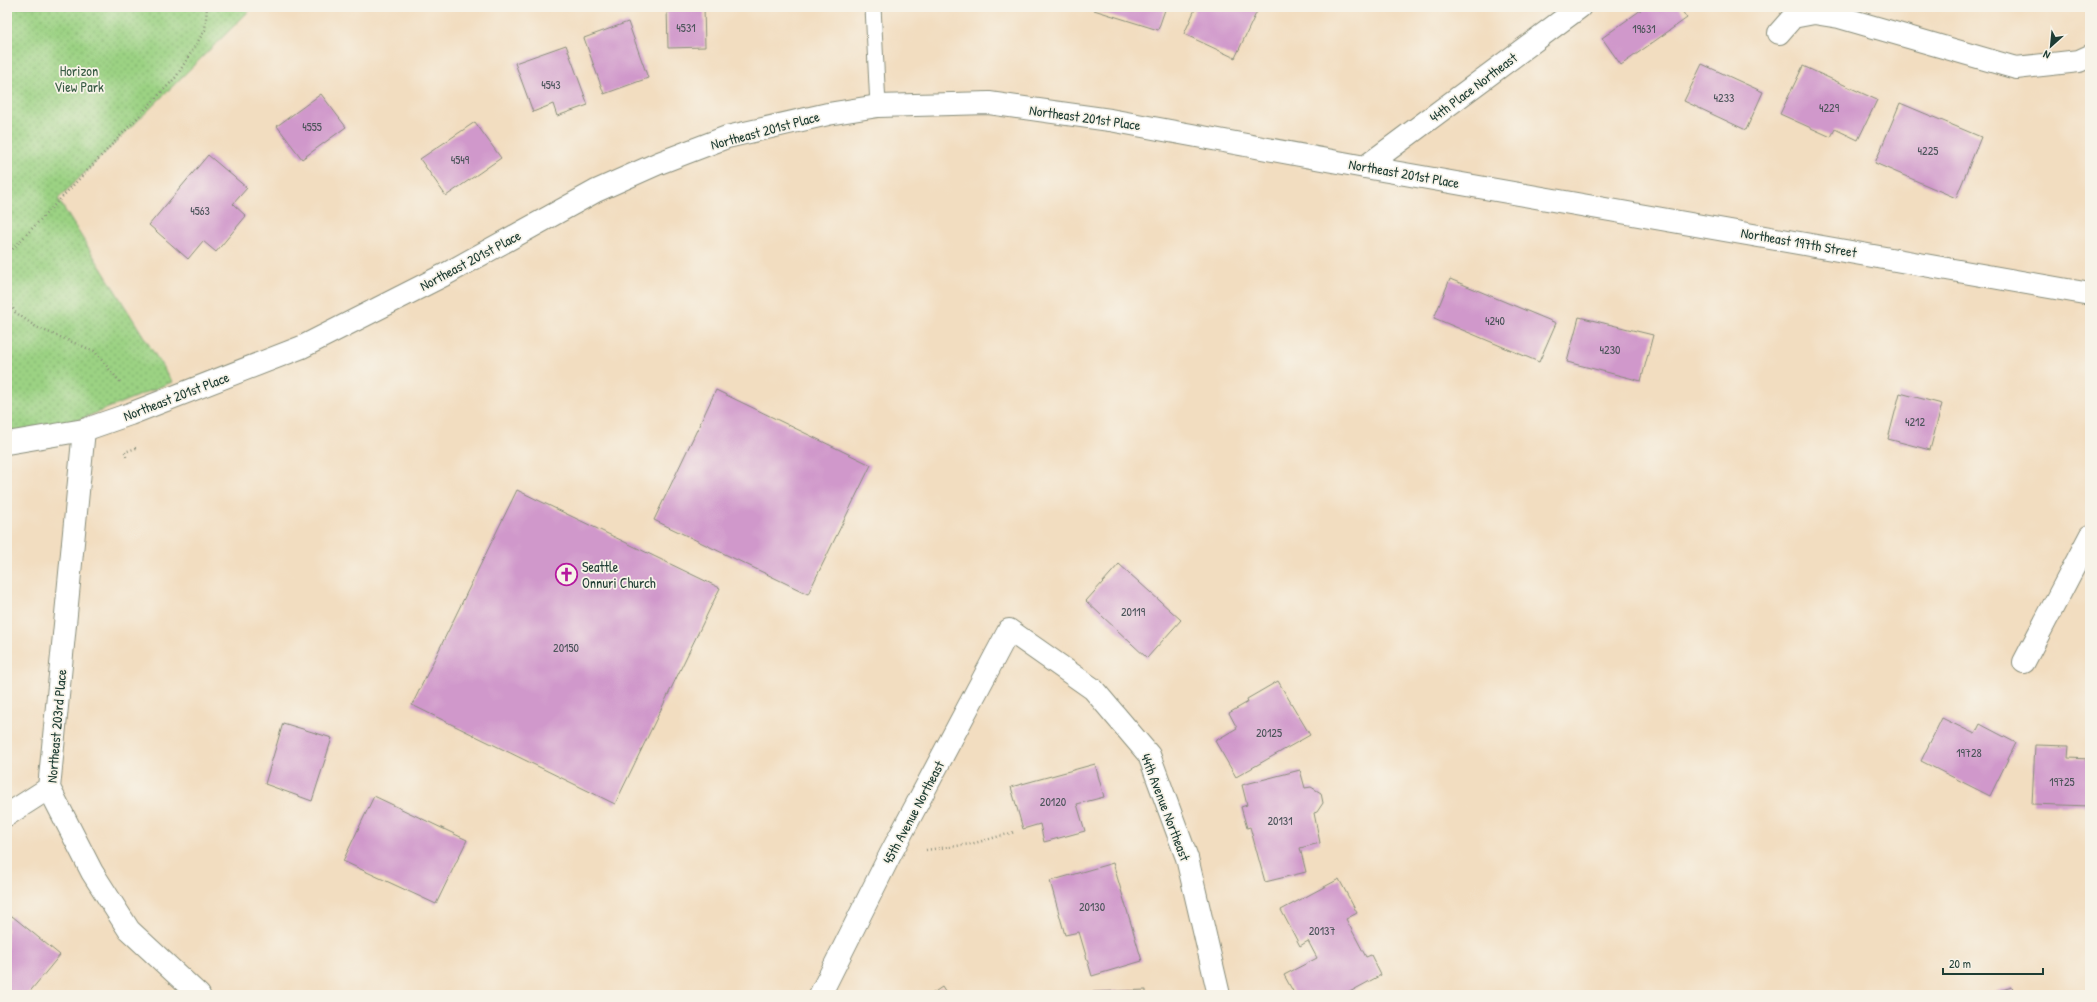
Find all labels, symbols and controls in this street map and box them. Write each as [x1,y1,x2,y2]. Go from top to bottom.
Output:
house number: 4531 [676,19,696,36]
house number: 19631 [1632,20,1656,37]
north arrow [2031,26,2071,66]
text: N [2041,47,2052,62]
street label: 44th Place Northeast [1425,48,1521,126]
park label: Horizon View Park [54,61,104,96]
house number: 4543 [541,76,561,93]
house number: 4233 [1714,89,1734,106]
house number: 4229 [1819,99,1840,116]
street label: Northeast 201st Place [1028,100,1142,134]
street label: Northeast 201st Place [708,106,822,154]
house number: 4555 [302,118,322,135]
house number: 4225 [1918,142,1938,159]
house number: 4549 [451,151,470,168]
street label: Northeast 201st Place [1347,154,1461,192]
house number: 4563 [190,202,210,219]
street label: Northeast 197th Street [1740,222,1859,262]
street label: Northeast 201st Place [416,225,524,295]
house number: 4240 [1485,312,1505,329]
house number: 4230 [1600,341,1620,358]
street label: Northeast 201st Place [120,367,232,425]
house number: 4212 [1905,413,1925,430]
place label: Seattle Onnuri Church [582,557,656,592]
church icon: Seattle Onnuri Church [553,561,579,587]
house number: 20119 [1121,603,1146,620]
house number: 20150 [553,639,579,656]
street label: Northeast 203rd Place [42,668,70,784]
house number: 20125 [1256,724,1282,741]
house number: 19728 [1956,744,1982,761]
street label: 44th Avenue Northeast [1137,751,1195,864]
street label: 45th Avenue Northeast [878,757,948,867]
house number: 19725 [2049,773,2075,790]
house number: 20120 [1040,793,1066,810]
house number: 20131 [1267,812,1293,829]
house number: 20130 [1079,898,1105,915]
house number: 20137 [1309,922,1335,939]
scale bar [1943,950,2043,976]
text: 20 m [1949,955,1971,972]

